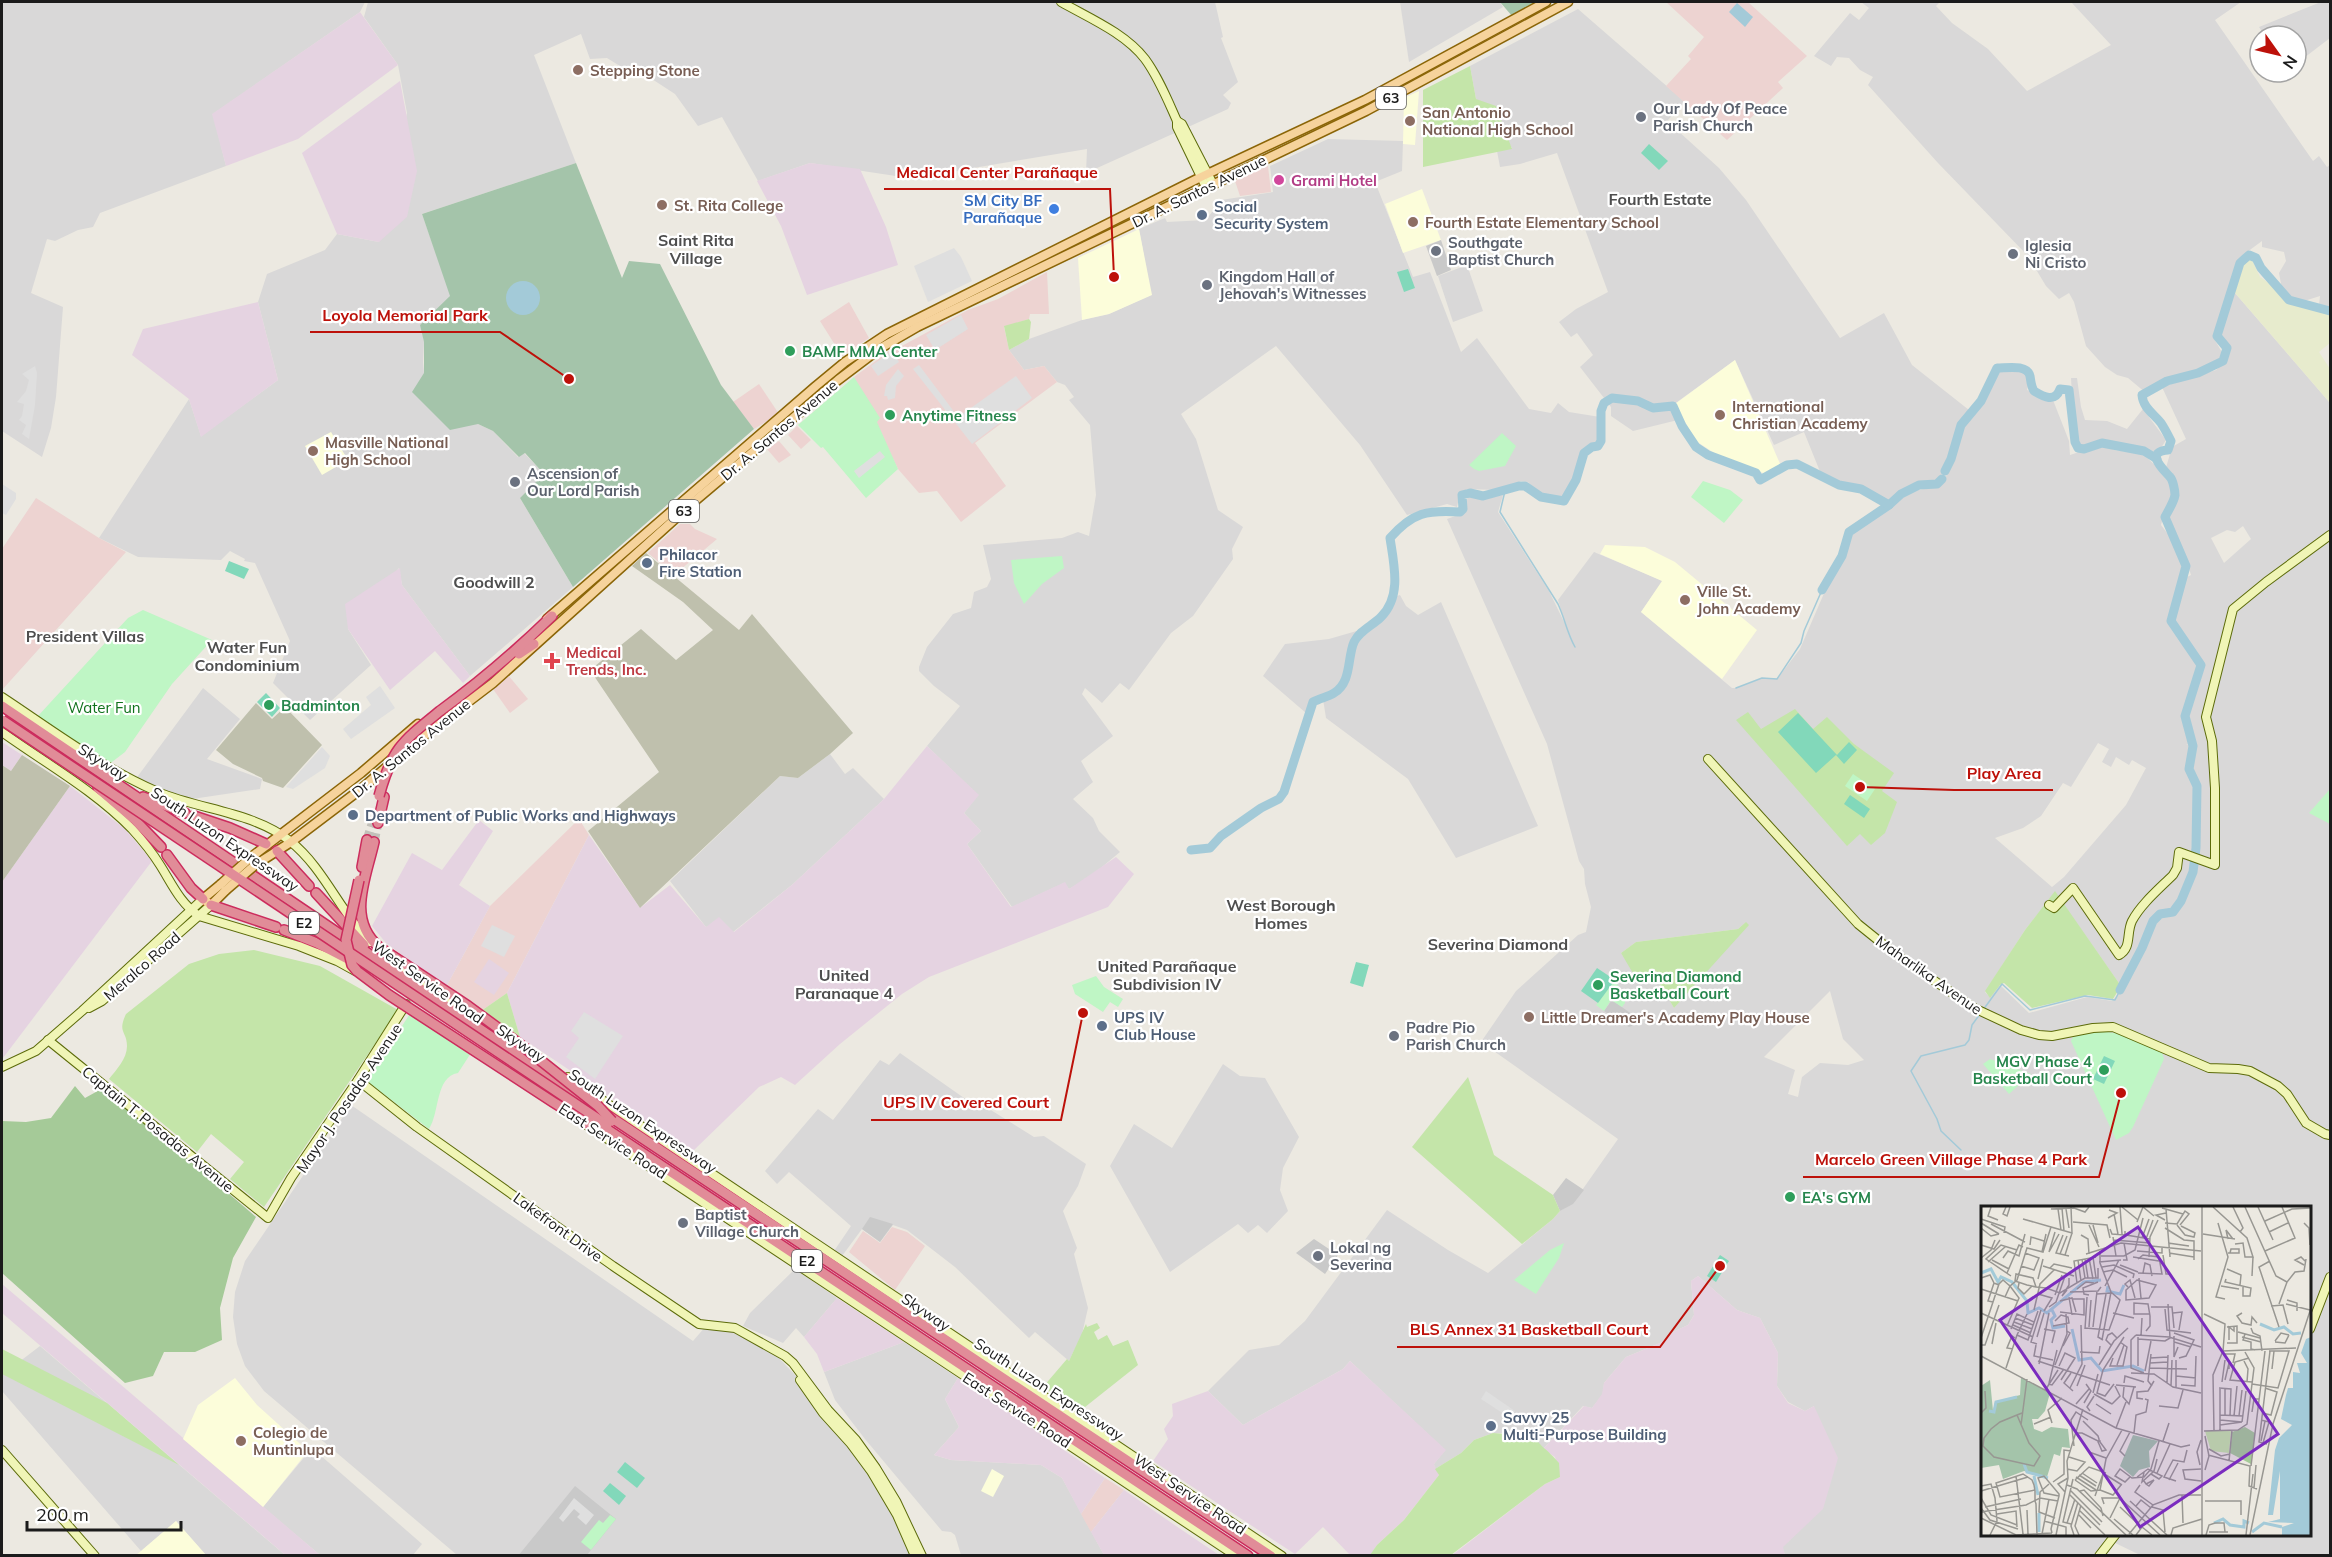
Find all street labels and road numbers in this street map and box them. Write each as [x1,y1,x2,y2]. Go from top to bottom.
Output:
road number: 63 [1376,87,1406,109]
street label: Dr. A. Santos Avenue [1129,150,1269,232]
street label: Dr. A. Santos Avenue [717,376,841,484]
road number: 63 [669,500,699,522]
street label: Dr. A. Santos Avenue [348,694,474,802]
street label: Skyway [75,739,131,785]
street label: South Luzon Expressway [148,782,302,896]
road number: E2 [289,912,319,934]
street label: Meralco Road [100,928,184,1004]
street label: Maharlika Avenue [1872,931,1986,1019]
street label: West Service Road [369,936,487,1028]
street label: Mayor J. Posadas Avenue [292,1020,406,1176]
street label: Skyway [493,1020,549,1066]
street label: Captain T. Posadas Avenue [78,1062,238,1196]
street label: South Luzon Expressway [566,1064,720,1178]
street label: East Service Road [555,1099,671,1183]
street label: Lakefront Drive [510,1188,606,1266]
road number: E2 [792,1250,822,1272]
street label: Skyway [898,1289,954,1335]
street label: South Luzon Expressway [971,1334,1127,1444]
street label: East Service Road [959,1368,1075,1452]
street label: West Service Road [1130,1449,1250,1539]

